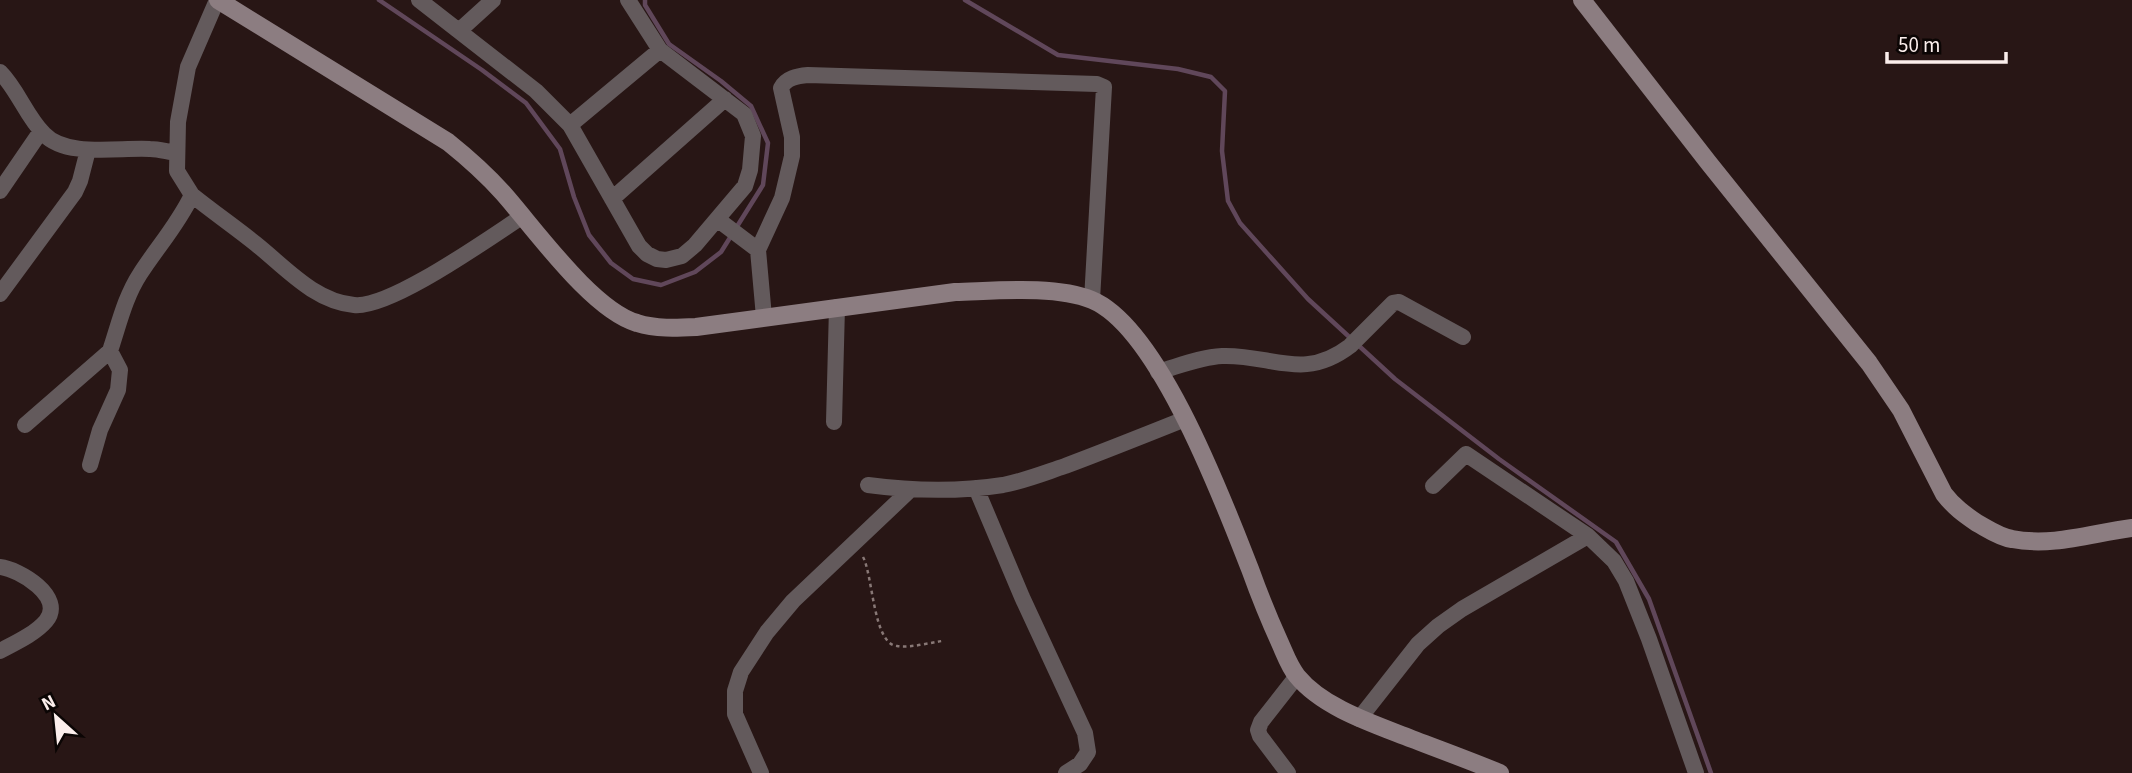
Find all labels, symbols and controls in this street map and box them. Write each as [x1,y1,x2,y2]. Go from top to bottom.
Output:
scale bar [1887,21,2006,65]
text: 50 m [1898,30,1940,60]
north arrow [21,682,91,752]
text: N [37,688,61,718]

